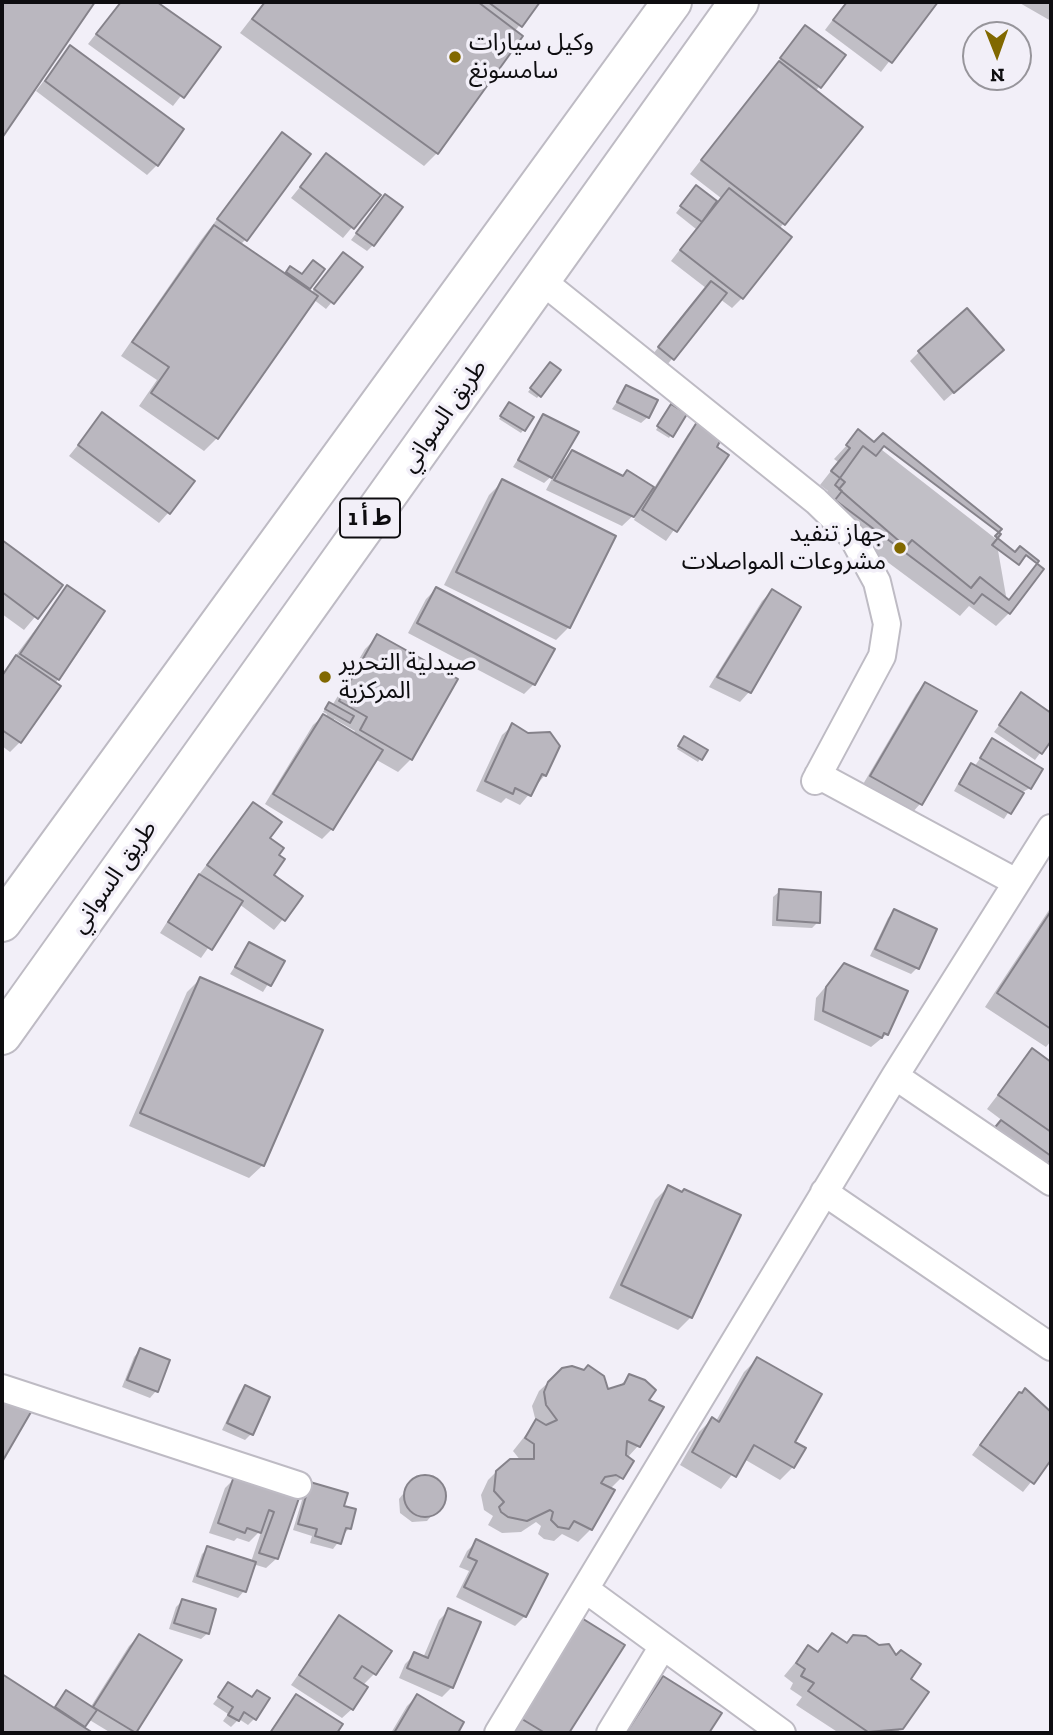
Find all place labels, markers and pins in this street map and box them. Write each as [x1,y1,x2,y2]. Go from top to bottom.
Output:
place label: وكيل سيارات سامسونغ [469,29,594,85]
marker: وكيل سيارات سامسونغ [447,49,463,65]
place label: جهاز تنفيد مشروعات المواصلات [682,520,886,576]
marker: جهاز تنفيد مشروعات المواصلات [892,540,908,556]
place label: صيدلية التحرير المركزية [339,649,476,705]
marker: صيدلية التحرير المركزية [317,669,333,685]

